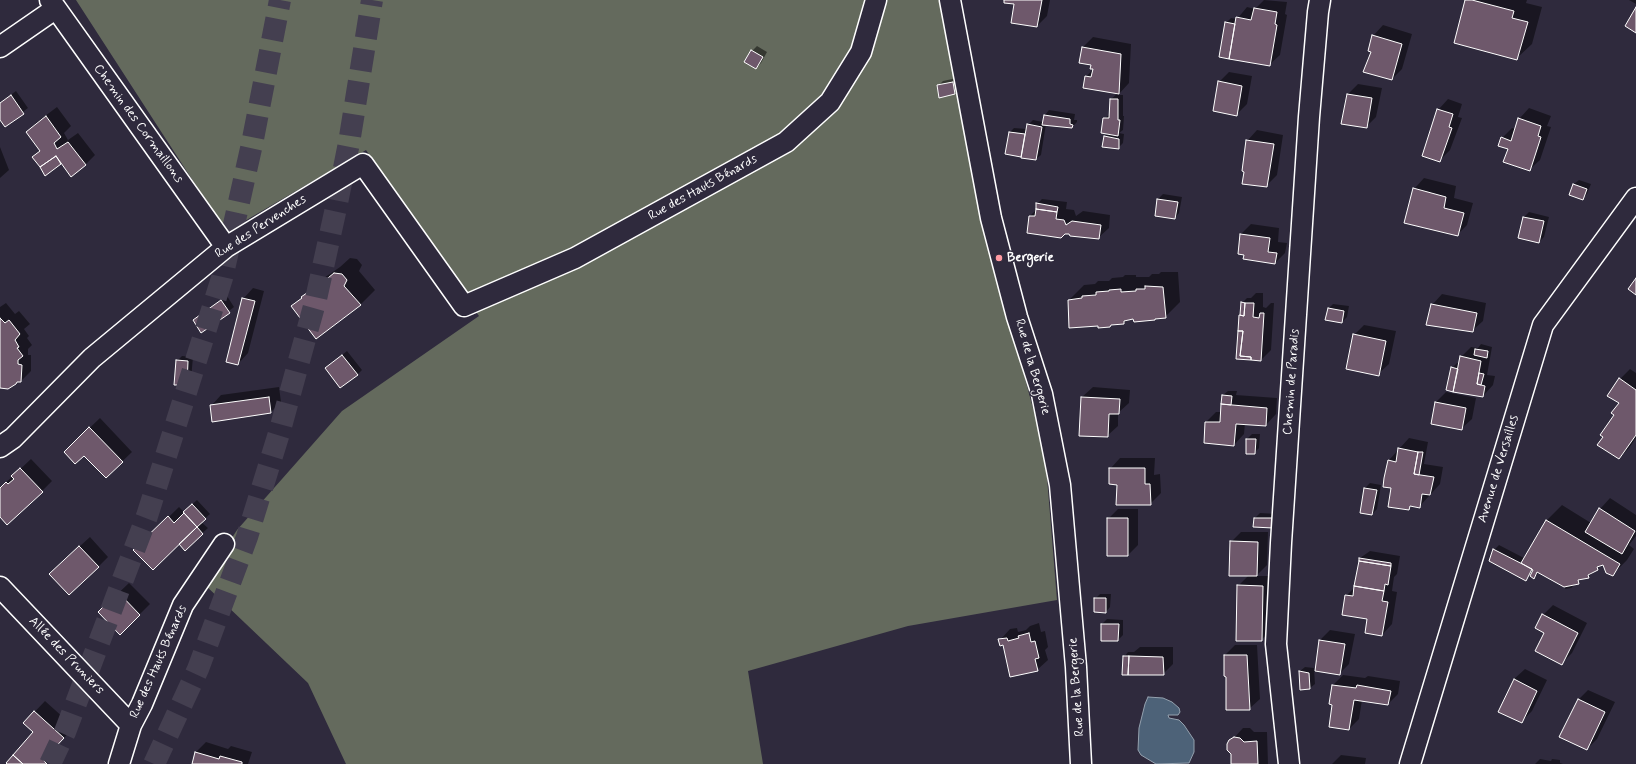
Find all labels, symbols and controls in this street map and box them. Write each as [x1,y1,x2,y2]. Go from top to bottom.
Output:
street label: Chemin des Cormaillons [90,62,186,186]
street label: Rue des Hauts Bénards [646,152,760,224]
street label: Rue des Pervenches [212,192,310,262]
place label: Bergerie [1007,250,1054,266]
marker: Bergerie [994,253,1004,263]
street label: Rue de la Bergerie [1011,317,1053,417]
street label: Chemin de Paradis [1281,328,1303,436]
street label: Avenue de Versailles [1475,413,1523,525]
street label: Rue des Hauts Bénards [127,603,191,721]
street label: Allée des Pruniers [25,614,107,698]
street label: Rue de la Bergerie [1066,637,1088,737]

